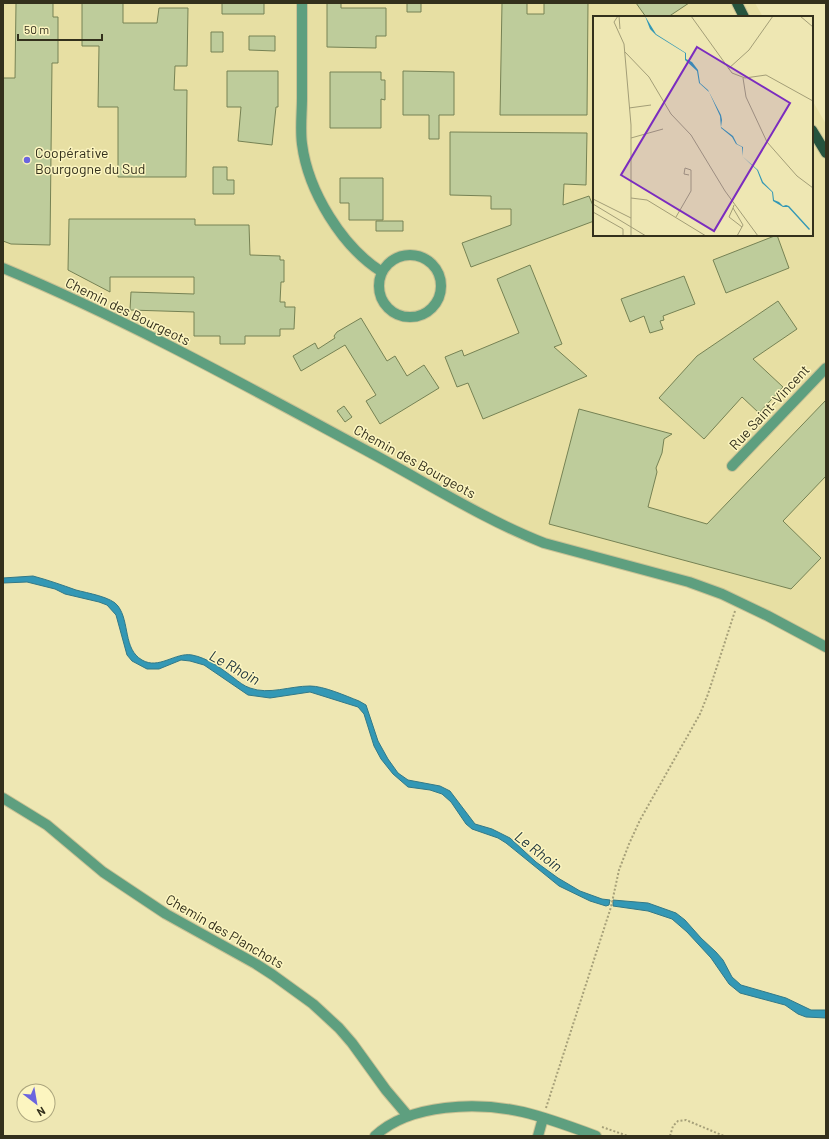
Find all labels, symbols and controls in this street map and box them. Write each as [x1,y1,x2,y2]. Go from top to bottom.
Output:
scale bar [18,16,102,42]
inset map [593,16,813,236]
text: 50 m [24,22,49,36]
place label: Coopérative Bourgogne du Sud [35,144,145,177]
marker: Coopérative Bourgogne du Sud [22,155,32,165]
street label: Chemin des Bourgeots [63,273,193,349]
street label: Rue Saint-Vincent [725,361,813,453]
street label: Chemin des Bourgeots [351,420,479,502]
water label: Le Rhoin [207,646,264,688]
water label: Le Rhoin [512,827,566,875]
street label: Chemin des Planchots [163,890,287,972]
north arrow [16,1083,56,1123]
text: N [35,1105,48,1119]

